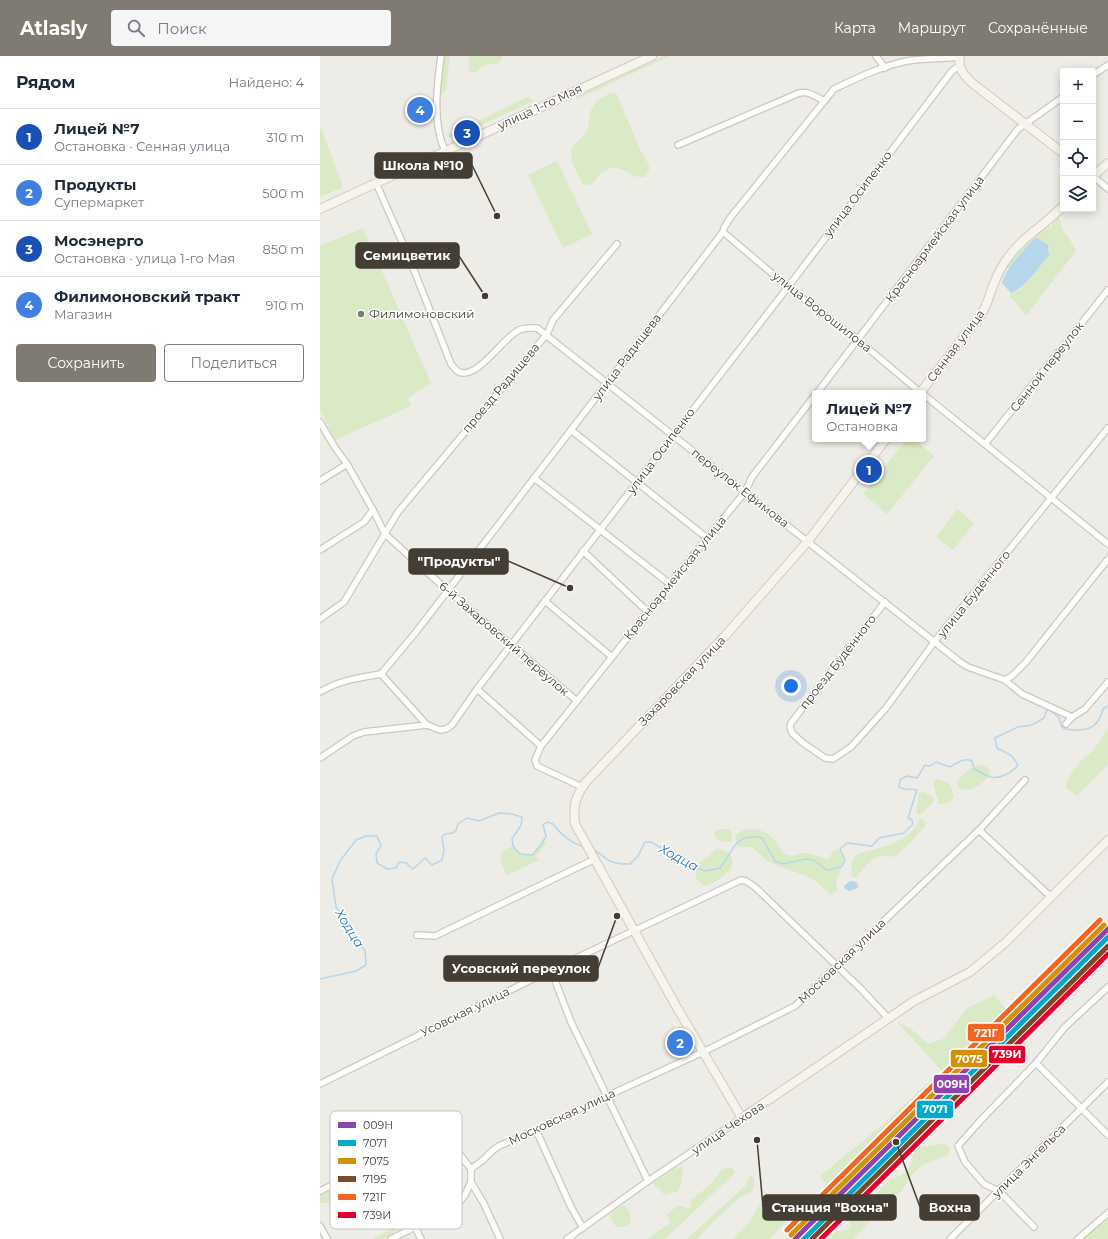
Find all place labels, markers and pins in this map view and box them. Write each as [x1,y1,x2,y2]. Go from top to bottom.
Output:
pin: 4 [407,95,433,125]
pin: 3 [454,118,480,148]
callout: Школа №10 [375,153,472,178]
callout: Семицветик [356,243,459,268]
place label: Филимоновский [369,306,474,321]
marker: Филимоновский [356,309,366,319]
pin: 1 [856,455,882,485]
callout: "Продукты" [409,549,508,574]
callout: Усовский переулок [444,956,598,981]
pin: 2 [667,1028,693,1058]
callout: Станция "Вохна" [763,1195,896,1220]
callout: Вохна [920,1195,979,1220]

